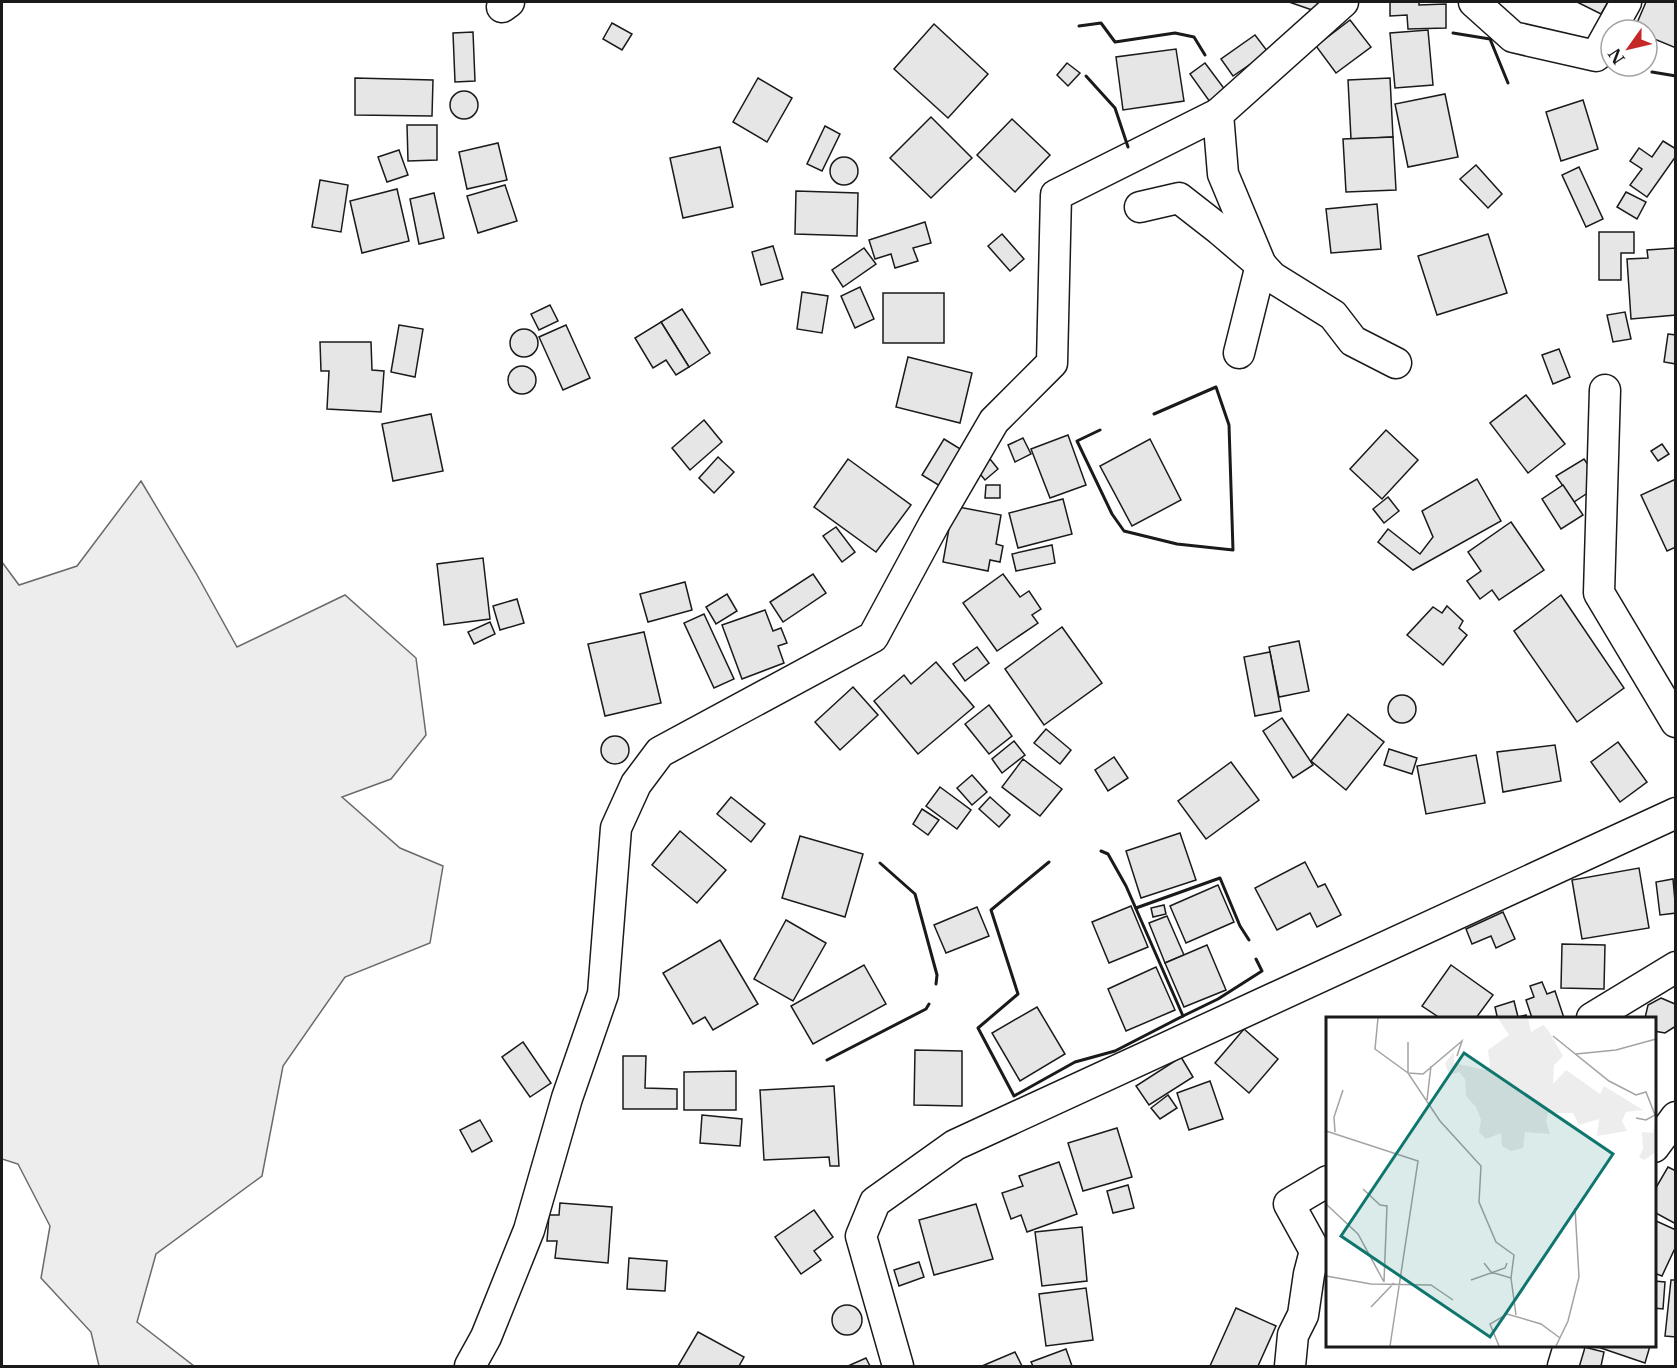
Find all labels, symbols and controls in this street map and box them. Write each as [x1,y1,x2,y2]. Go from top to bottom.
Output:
north arrow [1599,18,1659,78]
text: N [1604,45,1629,68]
inset map [1326,1017,1656,1347]

